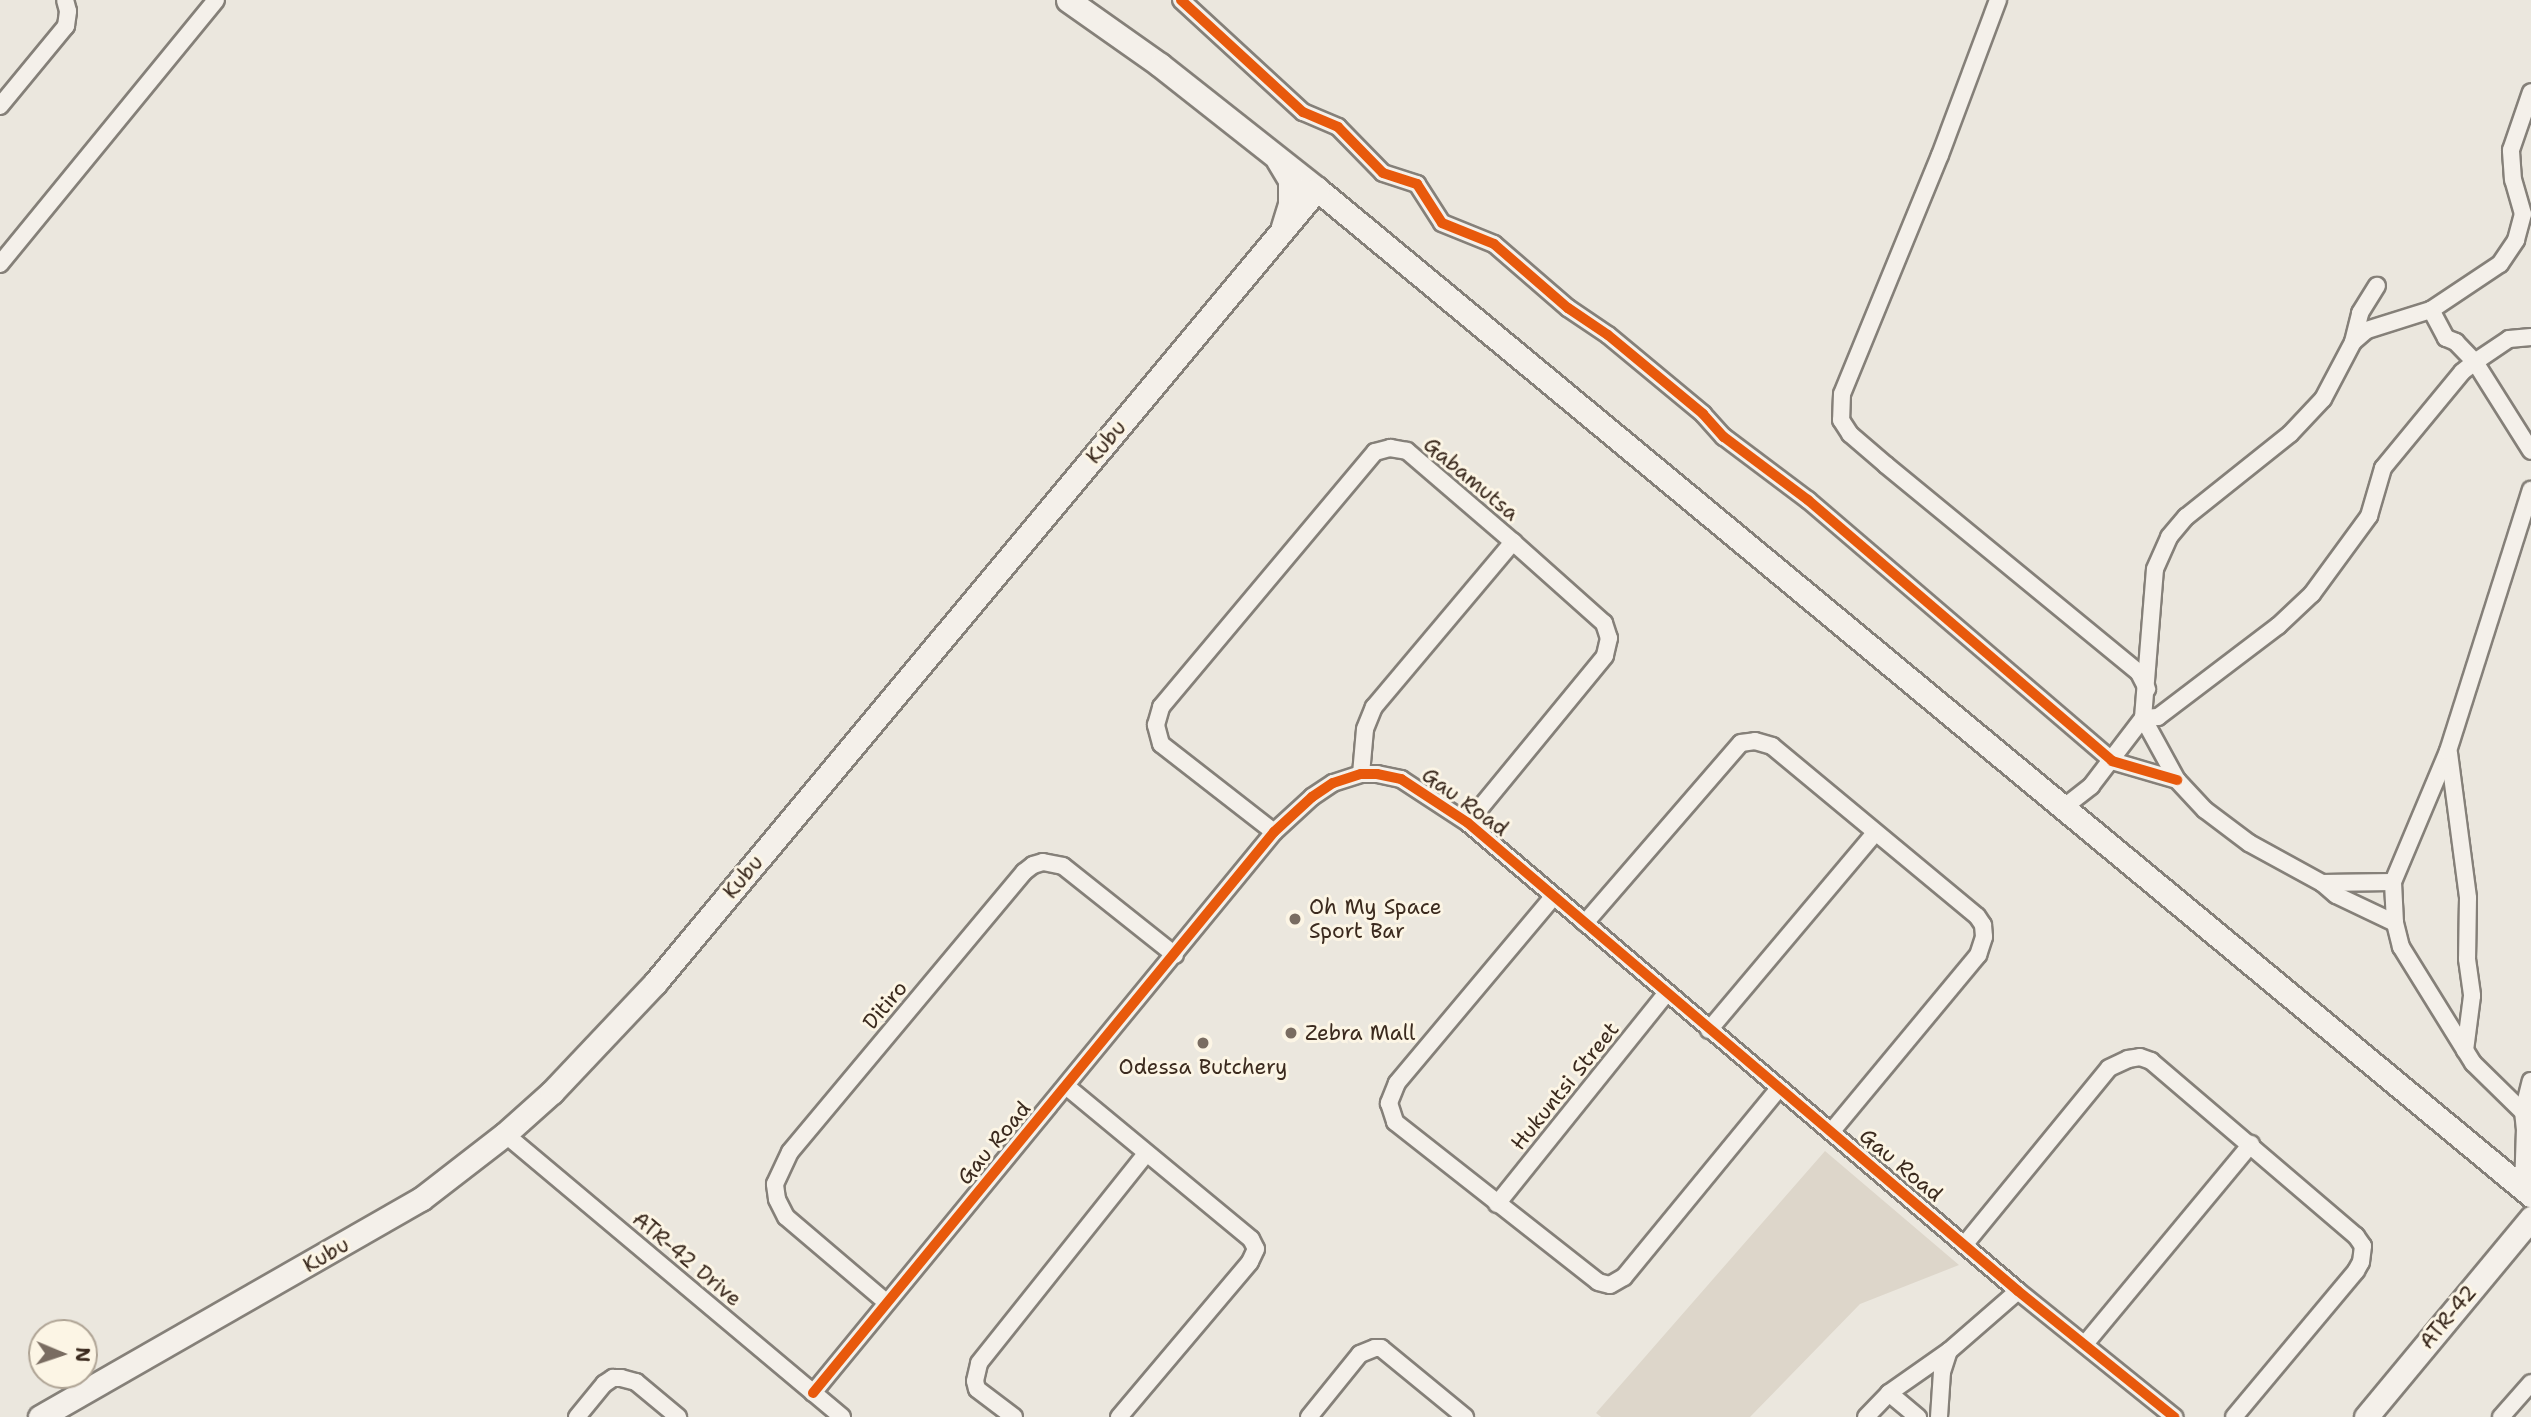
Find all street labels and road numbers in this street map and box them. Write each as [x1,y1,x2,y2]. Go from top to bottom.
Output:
street label: Kubu [1081,415,1131,469]
street label: Gabamutsa [1418,432,1524,526]
street label: Gau Road [1417,762,1513,842]
street label: Kubu [718,850,768,904]
street label: Ditiro [858,976,912,1034]
street label: Hukuntsi Street [1506,1017,1624,1155]
street label: Gau Road [952,1096,1036,1190]
street label: Gau Road [1854,1123,1948,1207]
street label: ATR-42 Drive [628,1206,746,1312]
street label: Kubu [298,1232,354,1278]
street label: ATR-42 [2414,1280,2482,1354]

